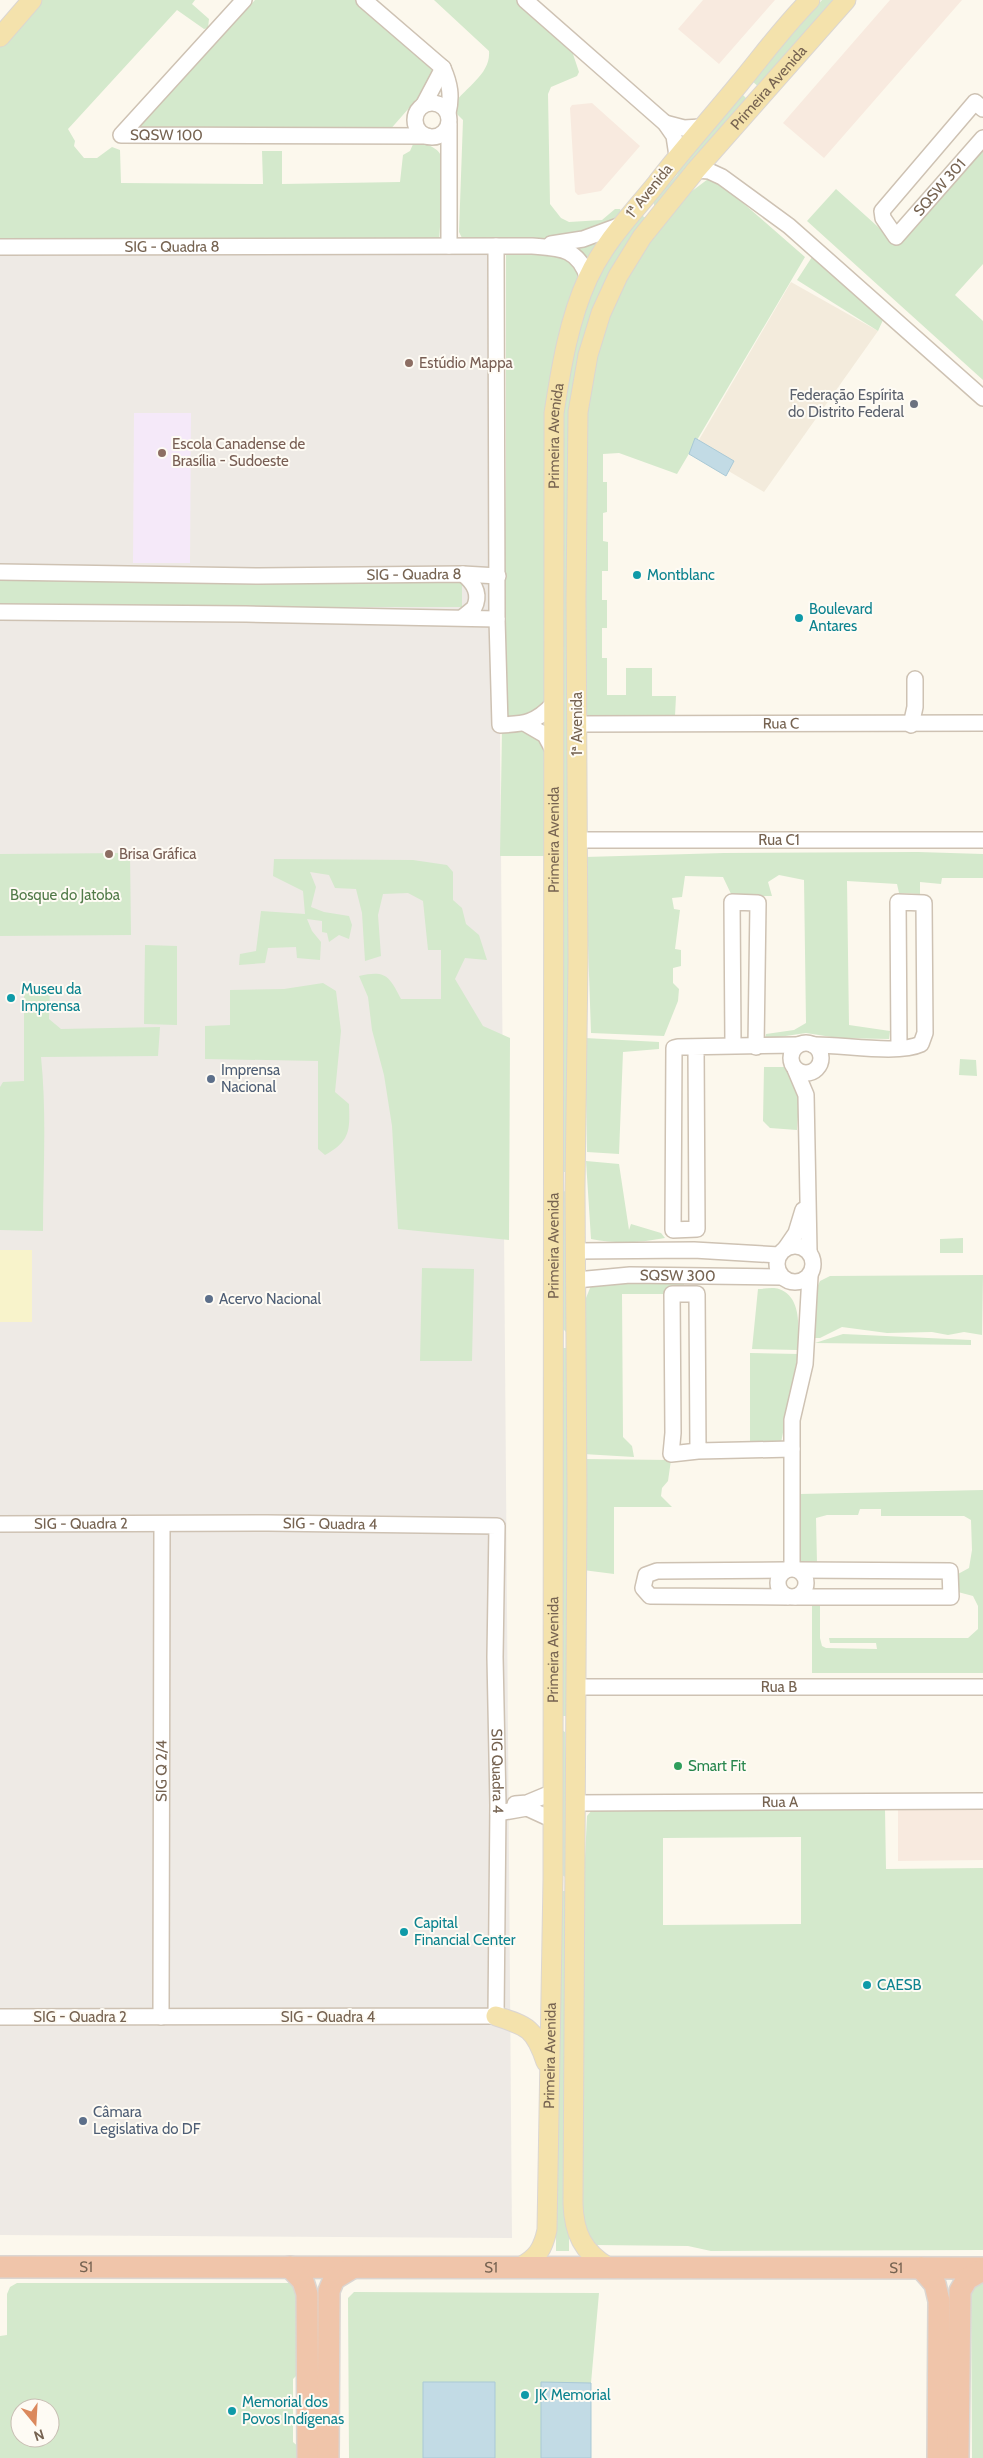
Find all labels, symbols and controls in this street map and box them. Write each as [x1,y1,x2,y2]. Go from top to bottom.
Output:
street label: Primeira Avenida [727,41,811,134]
street label: SQSW 100 [130,126,203,144]
street label: SQSW 301 [910,155,969,220]
street label: 1ª Avenida [622,160,677,222]
street label: SIG - Quadra 8 [124,238,220,256]
place label: Estúdio Mappa [419,354,513,372]
marker: Estúdio Mappa [403,357,415,369]
street label: Primeira Avenida [545,381,568,489]
place label: Federação Espírita do Distrito Federal [788,386,905,421]
marker: Federação Espírita do Distrito Federal [908,398,920,410]
place label: Escola Canadense de Brasília - Sudoeste [172,435,306,470]
marker: Escola Canadense de Brasília - Sudoeste [156,447,168,459]
street label: SIG - Quadra 8 [366,565,462,584]
place label: Montblanc [647,566,715,584]
marker: Montblanc [631,569,643,581]
place label: Boulevard Antares [809,600,873,635]
marker: Boulevard Antares [793,612,805,624]
street label: 1ª Avenida [568,691,586,756]
street label: Rua C [763,714,799,733]
street label: Primeira Avenida [545,786,563,893]
street label: Rua C1 [758,831,800,849]
place label: Brisa Gráfica [119,845,197,863]
marker: Brisa Gráfica [103,848,115,860]
park label: Bosque do Jatoba [10,886,121,904]
place label: Museu da Imprensa [21,980,82,1015]
marker: Museu da Imprensa [5,992,17,1004]
place label: Imprensa Nacional [221,1061,281,1096]
marker: Imprensa Nacional [205,1073,217,1085]
street label: Primeira Avenida [544,1192,562,1299]
street label: SQSW 300 [640,1266,716,1285]
place label: Acervo Nacional [219,1290,322,1308]
marker: Acervo Nacional [203,1293,215,1305]
street label: SIG - Quadra 4 [283,1514,378,1533]
street label: SIG - Quadra 2 [34,1515,128,1533]
street label: Primeira Avenida [544,1596,562,1703]
street label: Rua B [761,1678,797,1696]
street label: SIG Quadra 4 [487,1728,507,1814]
street label: SIG Q 2/4 [152,1740,171,1802]
place label: Smart Fit [688,1757,746,1775]
marker: Smart Fit [672,1760,684,1772]
street label: Rua A [762,1793,799,1811]
place label: Capital Financial Center [414,1914,516,1949]
marker: Capital Financial Center [398,1926,410,1938]
place label: CAESB [877,1976,922,1994]
marker: CAESB [861,1979,873,1991]
street label: Primeira Avenida [540,2002,560,2109]
street label: SIG - Quadra 2 [33,2008,127,2026]
street label: SIG - Quadra 4 [281,2008,376,2026]
place label: Câmara Legislativa do DF [93,2103,201,2138]
marker: Câmara Legislativa do DF [77,2115,89,2127]
street label: S1 [79,2258,93,2276]
street label: S1 [484,2258,498,2277]
street label: S1 [889,2259,903,2277]
place label: JK Memorial [534,2386,611,2404]
marker: JK Memorial [519,2389,531,2401]
place label: Memorial dos Povos Indígenas [242,2393,344,2428]
north arrow [10,2398,60,2448]
marker: Memorial dos Povos Indígenas [226,2405,238,2417]
text: N [32,2425,47,2445]

